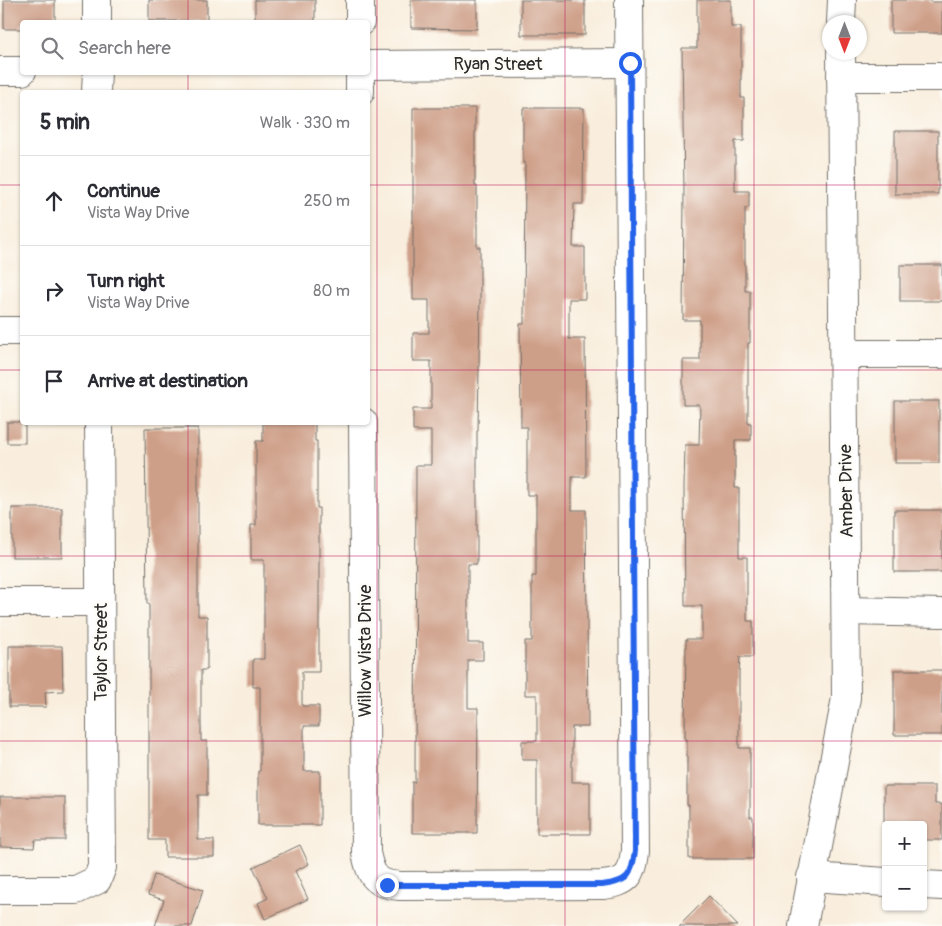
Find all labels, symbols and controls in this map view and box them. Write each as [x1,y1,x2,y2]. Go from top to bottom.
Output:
north arrow [822,15,867,60]
search box [20,20,370,75]
icon: search [38,34,66,62]
text: Search here [78,36,171,60]
route start [619,52,642,75]
street label: Ryan Street [454,53,543,76]
text: 5 min [40,109,90,136]
text: Walk · 330 m [260,113,350,133]
text: Continue [87,179,160,203]
icon: ahead [40,187,68,215]
text: 250 m [304,191,350,211]
text: Vista Way Drive [87,203,190,223]
text: Turn right [87,269,165,293]
icon: right [40,277,68,305]
text: 80 m [313,281,350,301]
text: Vista Way Drive [87,293,190,313]
icon: arrive [40,367,68,395]
text: Arrive at destination [87,369,248,393]
street label: Amber Drive [834,444,859,538]
street label: Willow Vista Drive [354,585,377,717]
street label: Taylor Street [90,602,113,701]
map controls [882,821,927,911]
button: + [882,821,927,866]
button: − [882,866,927,911]
route end [376,874,399,897]

